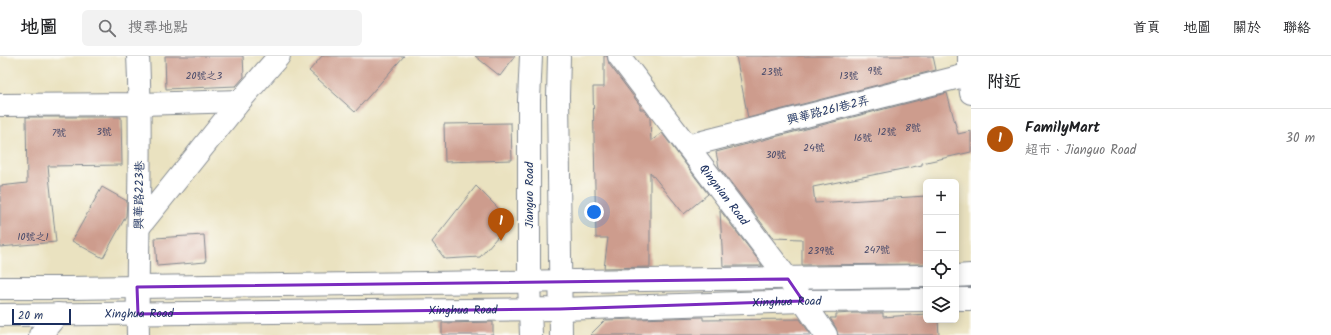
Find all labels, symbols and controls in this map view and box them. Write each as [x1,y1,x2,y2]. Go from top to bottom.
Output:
search box [82,10,362,46]
text: 地圖 [20,13,58,43]
text: 搜尋地點 [128,16,188,40]
icon: search [96,17,118,39]
text: 首頁 [1133,17,1161,39]
text: 地圖 [1183,17,1211,39]
text: 關於 [1233,17,1261,39]
text: 聯絡 [1283,17,1311,39]
house number: 9號 [868,63,882,79]
house number: 23號 [761,64,783,80]
house number: 20號之3 [186,68,223,84]
house number: 13號 [840,68,858,84]
text: 附近 [987,69,1021,96]
street label: 興華路261巷2弄 [785,91,871,130]
text: FamilyMart [1025,116,1100,140]
house number: 8號 [905,120,921,136]
house number: 3號 [96,124,112,140]
house number: 12號 [878,124,896,140]
house number: 7號 [52,125,66,141]
text: 1 [998,128,1002,149]
text: 30 m [1286,128,1315,149]
house number: 16號 [854,130,872,146]
house number: 24號 [803,140,825,156]
text: 超市 · Jianguo Road [1025,140,1136,161]
house number: 30號 [766,147,786,163]
street label: 興華路223巷 [129,160,150,230]
street label: Qingnian Road [694,160,754,231]
street label: Jianguo Road [520,161,539,228]
map controls [923,179,959,323]
button: + [923,179,959,215]
your location [584,202,604,222]
pin: 1 [488,208,514,241]
button: − [923,215,959,251]
house number: 10號之1 [17,229,49,245]
house number: 247號 [864,242,890,258]
house number: 239號 [808,243,834,259]
button: locate [923,251,959,287]
button: layers [923,287,959,323]
street label: Xinghua Road [752,292,823,313]
street label: Xinghua Road [428,301,499,320]
street label: Xinghua Road [104,304,175,324]
scale bar [12,307,71,326]
text: 20 m [18,307,43,325]

